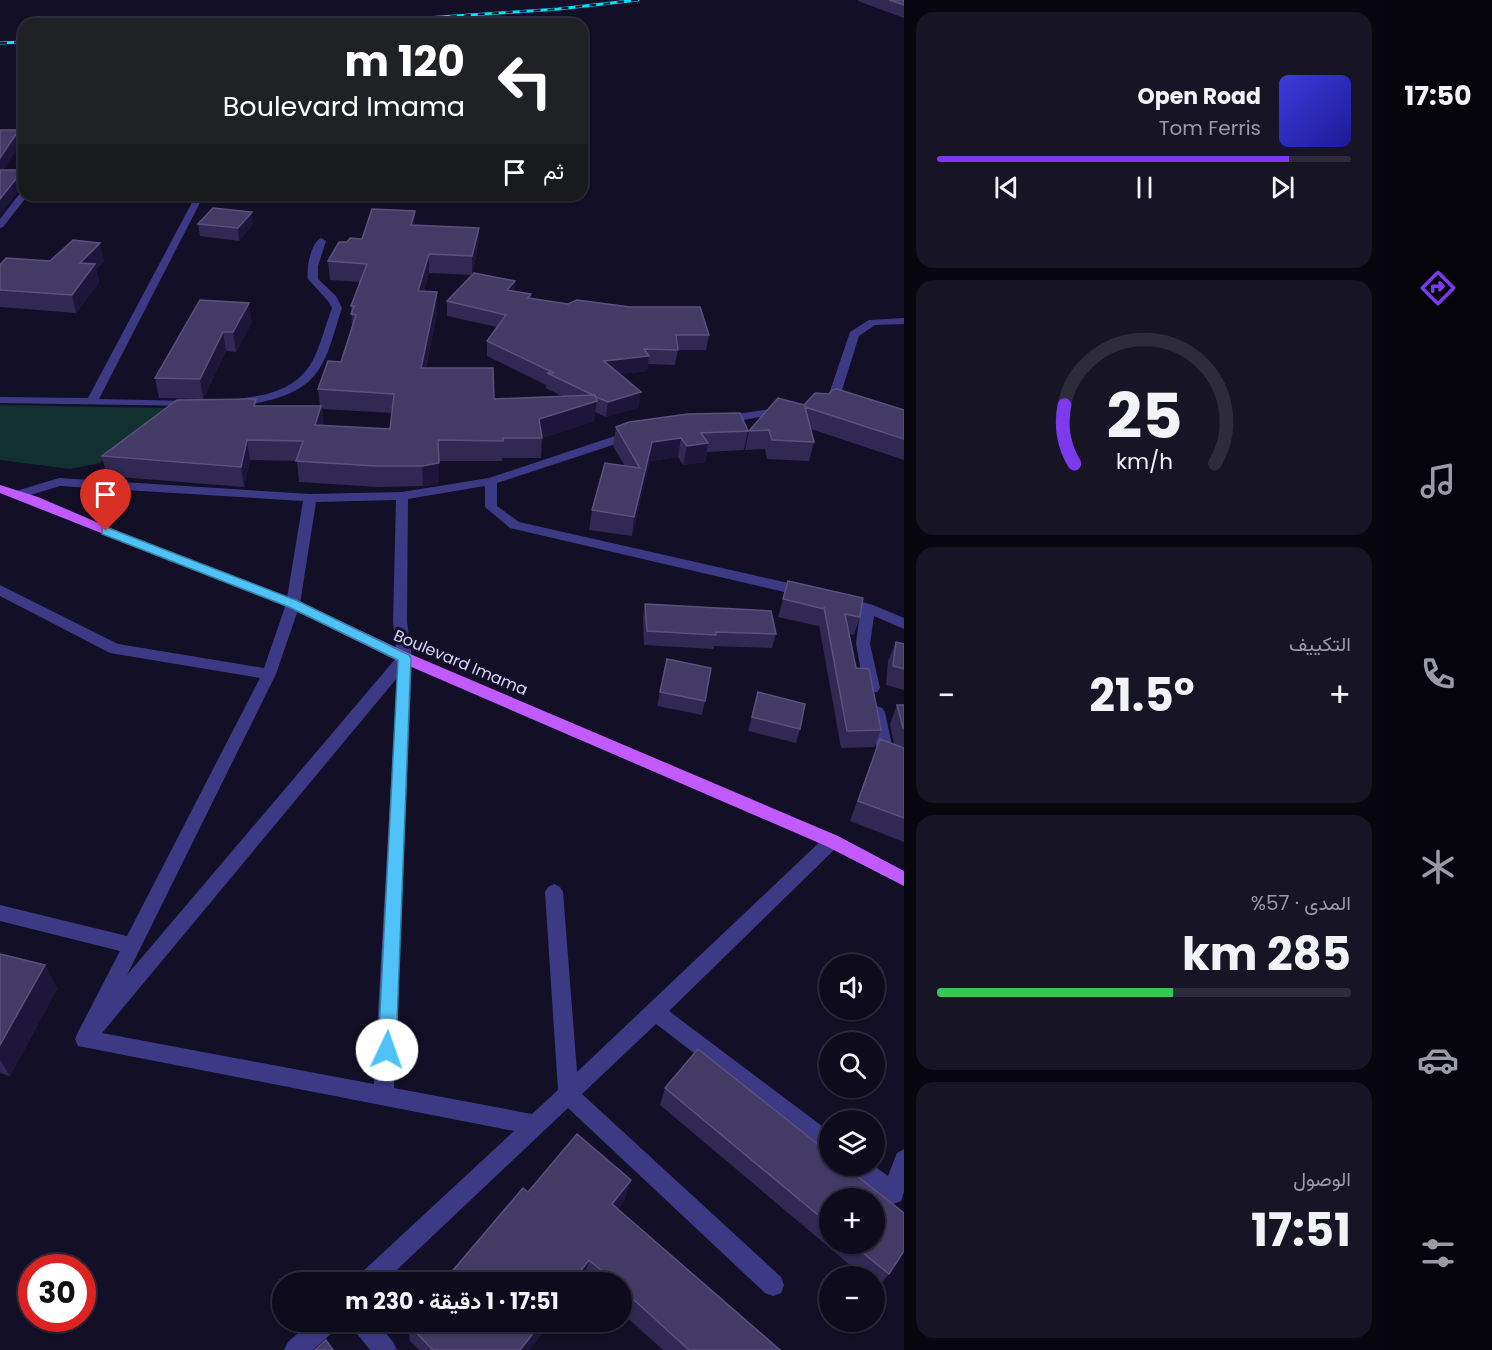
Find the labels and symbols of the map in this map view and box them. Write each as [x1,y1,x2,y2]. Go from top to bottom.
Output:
pin [80,469,131,531]
street label: Boulevard Imama [390,624,531,701]
position arrow [355,1018,419,1082]
speed limit sign: 30 [18,1254,96,1332]

